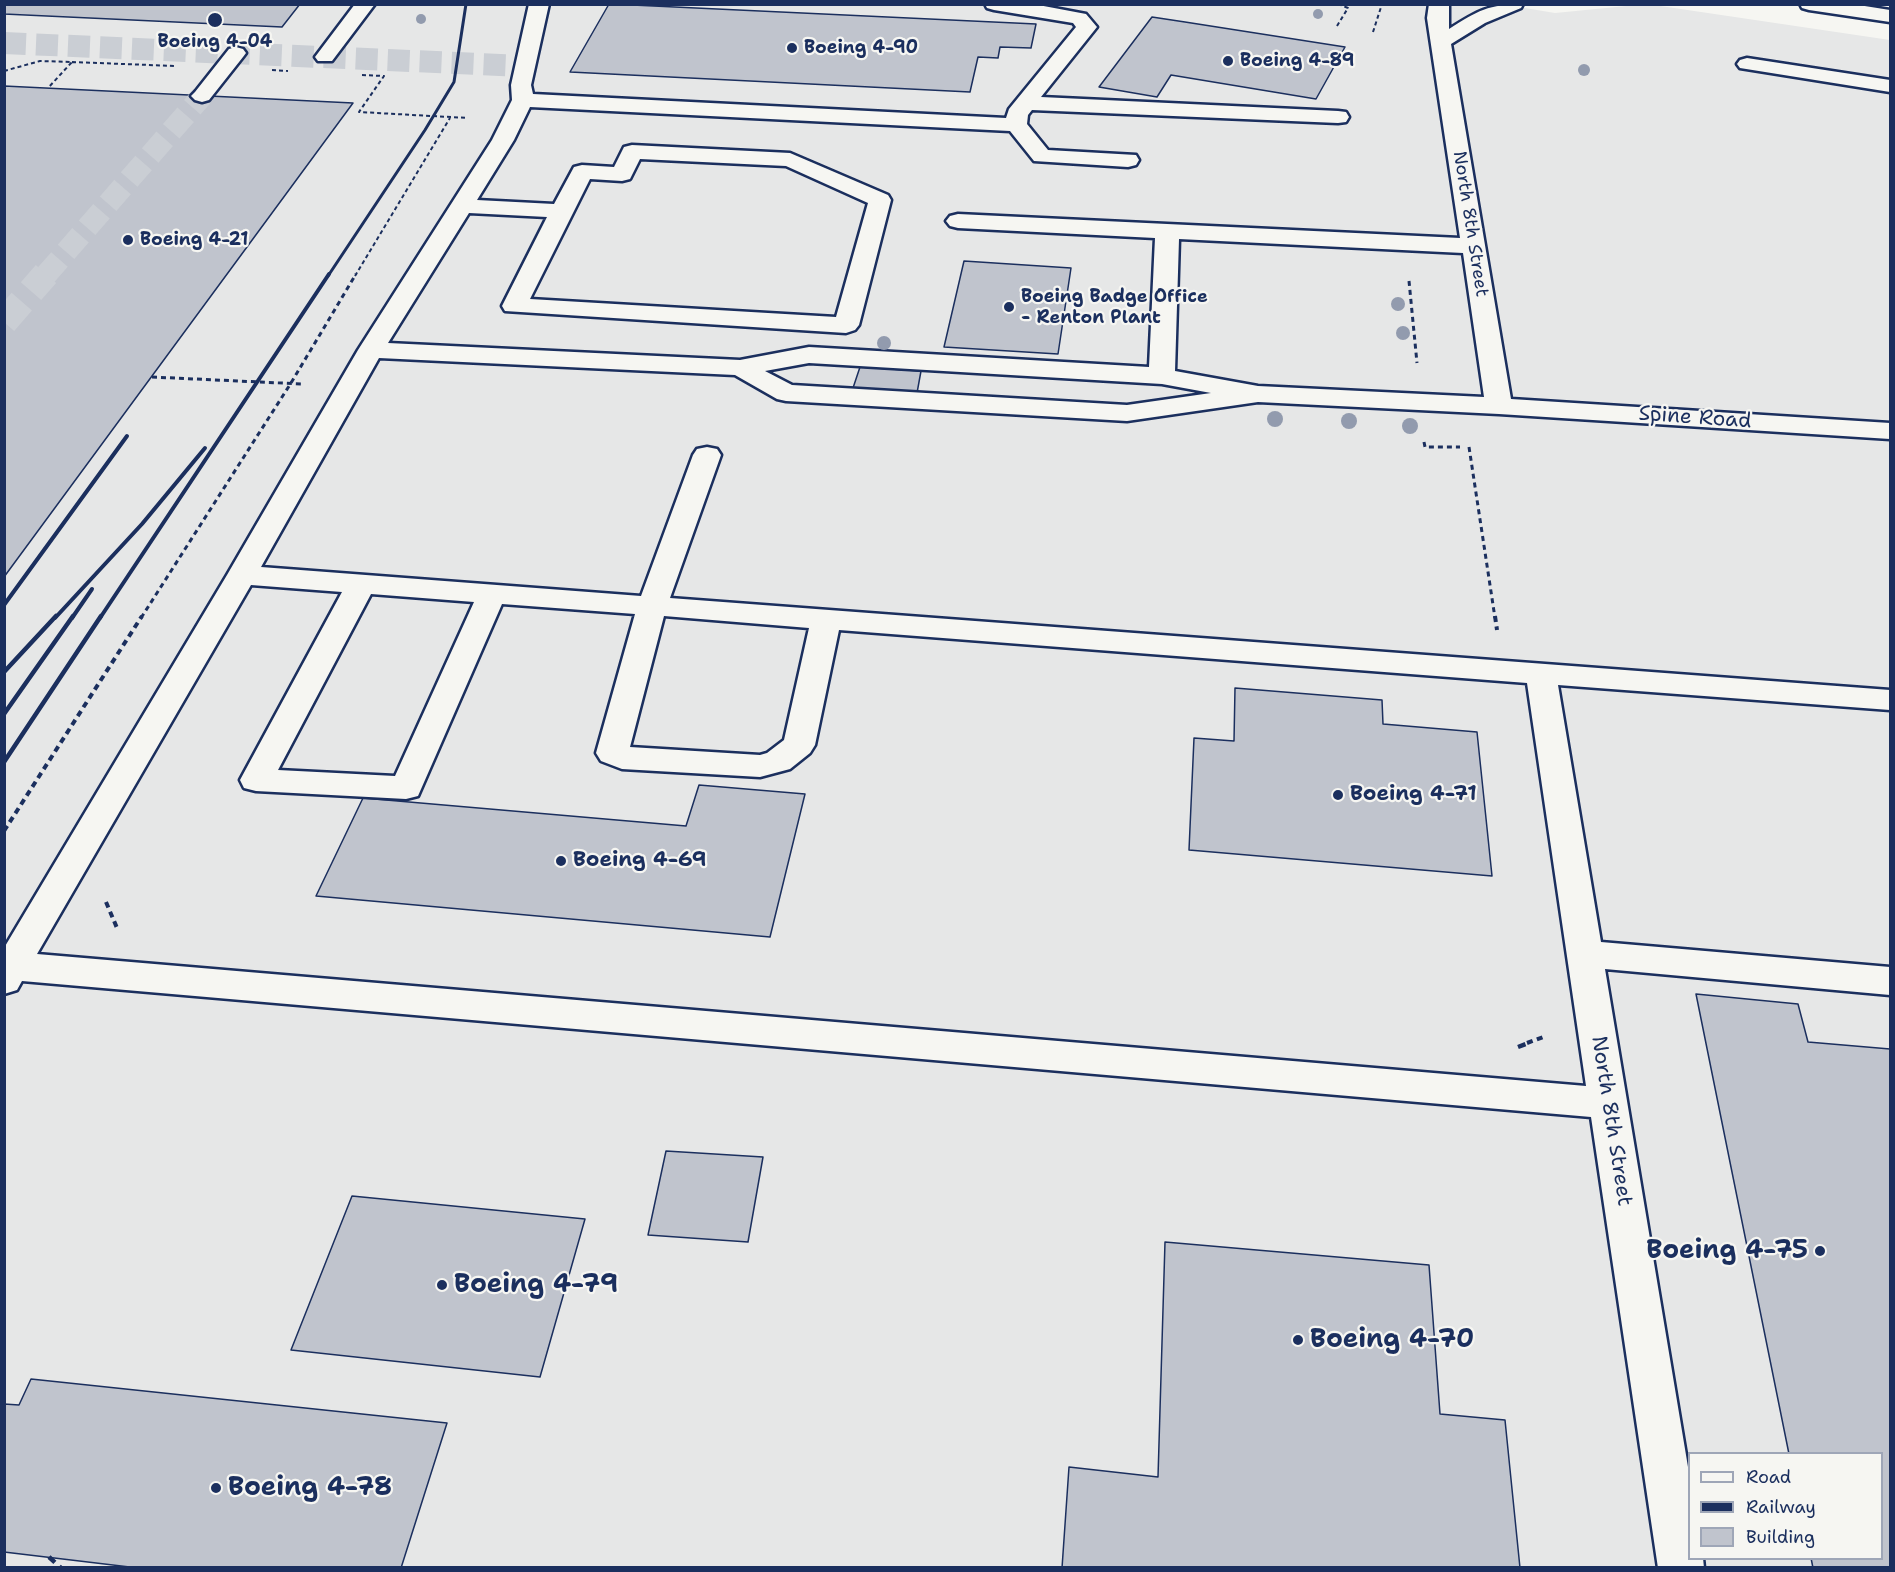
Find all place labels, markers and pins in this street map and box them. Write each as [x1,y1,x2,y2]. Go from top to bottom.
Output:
marker: Boeing 4-04 [206,11,224,29]
place label: Boeing 4-04 [158,31,272,53]
place label: Boeing 4-90 [804,37,918,59]
marker: Boeing 4-90 [785,41,799,55]
place label: Boeing 4-89 [1240,50,1354,72]
marker: Boeing 4-89 [1221,54,1235,68]
place label: Boeing 4-21 [140,229,249,251]
marker: Boeing 4-21 [121,233,135,247]
place label: Boeing Badge Office - Renton Plant [1021,286,1208,328]
marker: Boeing Badge Office - Renton Plant [1002,300,1016,314]
place label: Boeing 4-71 [1350,782,1477,808]
marker: Boeing 4-71 [1331,788,1345,802]
place label: Boeing 4-69 [573,848,706,874]
marker: Boeing 4-69 [554,854,568,868]
place label: Boeing 4-75 [1646,1235,1808,1267]
marker: Boeing 4-75 [1813,1244,1827,1258]
place label: Boeing 4-79 [454,1269,618,1301]
marker: Boeing 4-79 [435,1278,449,1292]
place label: Boeing 4-70 [1310,1324,1474,1356]
marker: Boeing 4-70 [1291,1333,1305,1347]
place label: Boeing 4-78 [228,1472,392,1504]
marker: Boeing 4-78 [209,1481,223,1495]

